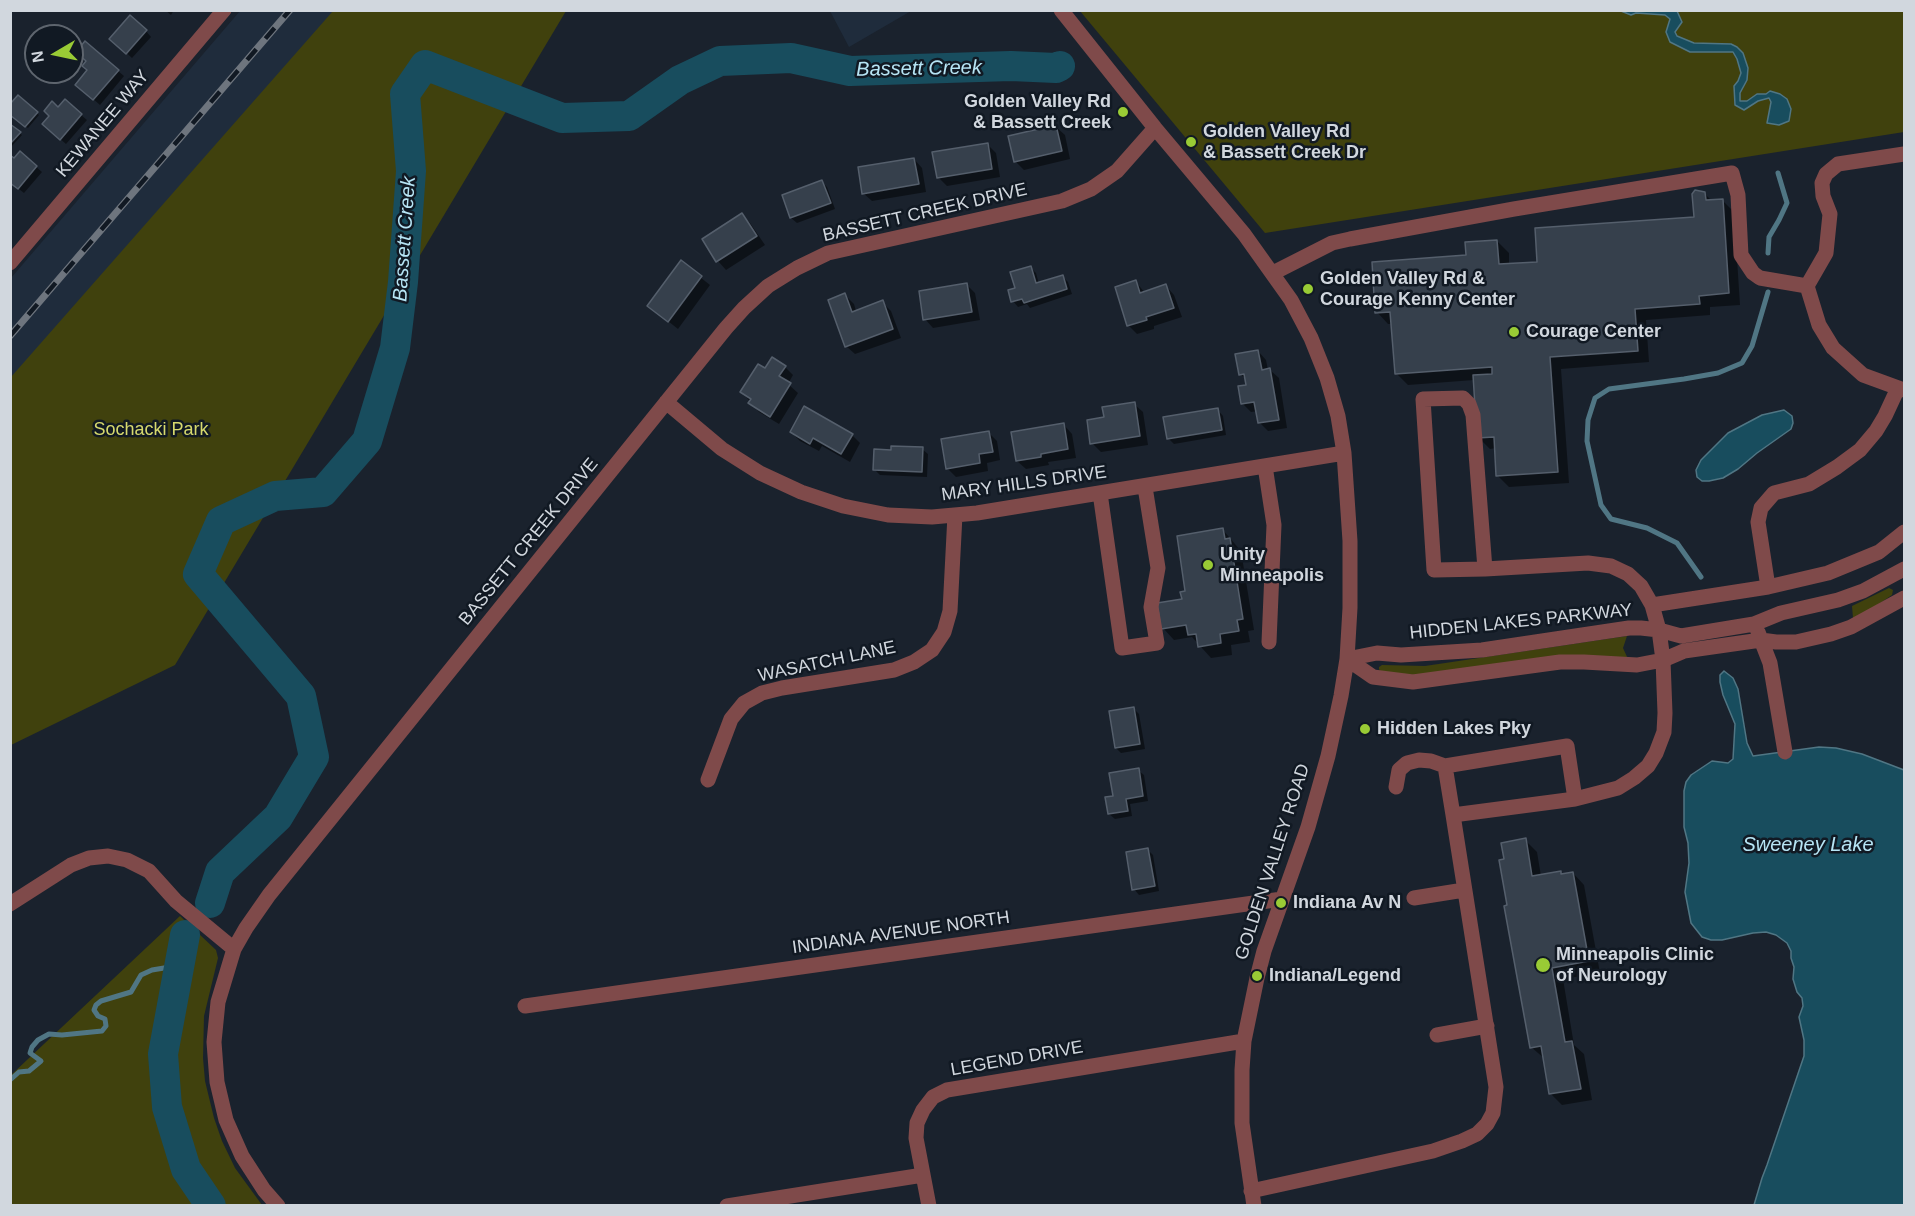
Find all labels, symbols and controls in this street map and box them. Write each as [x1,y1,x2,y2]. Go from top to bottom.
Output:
north arrow [24,24,84,84]
text: N [28,50,47,64]
water label: Bassett Creek [856,56,982,82]
street label: KEWANEE WAY [52,66,154,182]
place label: Golden Valley Rd & Bassett Creek [964,91,1111,134]
marker: Golden Valley Rd & Bassett Creek [1116,105,1130,119]
place label: Golden Valley Rd & Bassett Creek Dr [1203,121,1366,164]
marker: Golden Valley Rd & Bassett Creek Dr [1184,135,1198,149]
water label: Bassett Creek [389,176,421,302]
street label: BASSETT CREEK DRIVE [821,179,1029,247]
place label: Golden Valley Rd & Courage Kenny Center [1320,268,1515,310]
marker: Golden Valley Rd & Courage Kenny Center [1301,282,1315,296]
place label: Courage Center [1526,321,1661,343]
marker: Courage Center [1507,325,1521,339]
park label: Sochacki Park [93,419,209,441]
street label: BASSETT CREEK DRIVE [455,454,603,630]
street label: MARY HILLS DRIVE [940,462,1108,506]
place label: Unity Minneapolis [1220,544,1324,586]
marker: Unity Minneapolis [1201,558,1215,572]
street label: HIDDEN LAKES PARKWAY [1409,600,1633,644]
street label: WASATCH LANE [756,637,898,687]
place label: Hidden Lakes Pky [1377,718,1531,740]
marker: Hidden Lakes Pky [1358,722,1372,736]
street label: GOLDEN VALLEY ROAD [1231,761,1315,963]
water label: Sweeney Lake [1742,833,1874,857]
place label: Indiana Av N [1293,892,1401,914]
marker: Indiana Av N [1274,896,1288,910]
street label: INDIANA AVENUE NORTH [791,907,1011,959]
place label: Minneapolis Clinic of Neurology [1556,944,1714,986]
marker: Minneapolis Clinic of Neurology [1534,956,1552,974]
place label: Indiana/Legend [1269,965,1401,987]
marker: Indiana/Legend [1250,969,1264,983]
street label: LEGEND DRIVE [949,1037,1085,1081]

